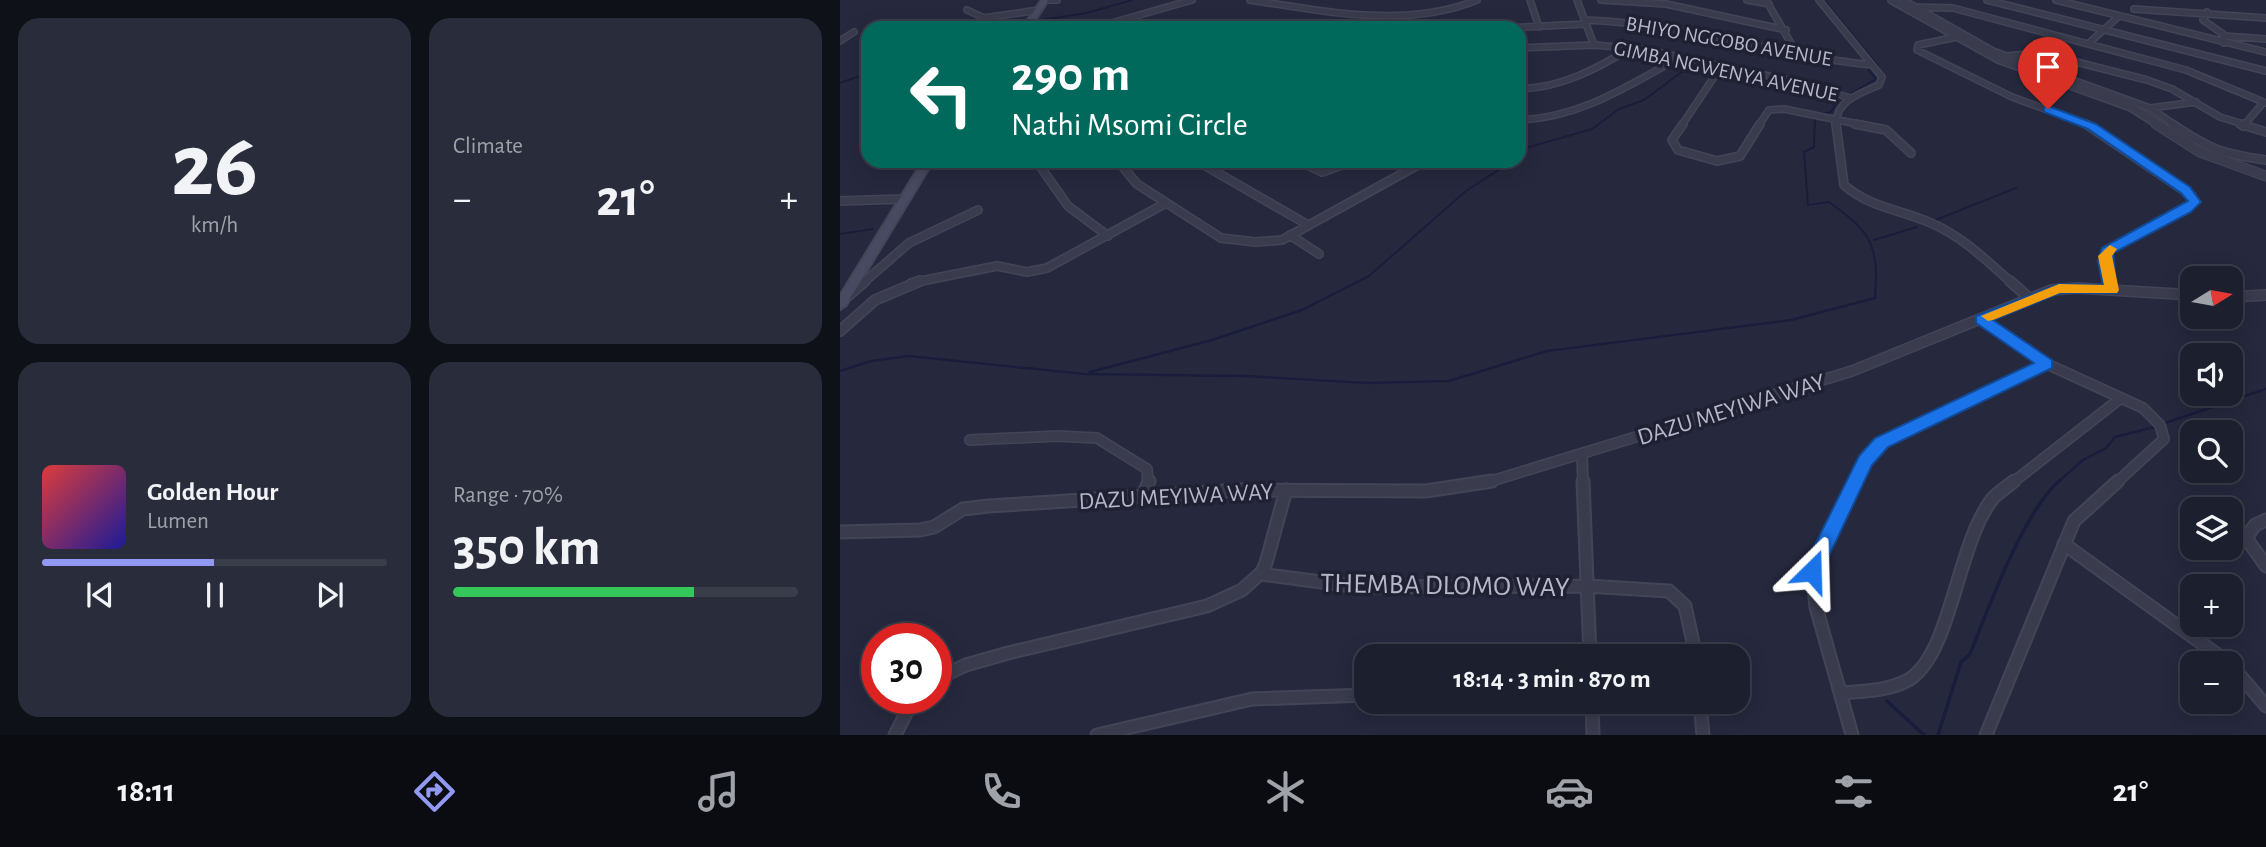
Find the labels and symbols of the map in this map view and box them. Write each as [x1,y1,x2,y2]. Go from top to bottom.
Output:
street label: BHIYO NGCOBO AVENUE [1624,13,1833,70]
street label: GIMBA NGWENYA AVENUE [1612,37,1840,106]
pin [2018,37,2078,109]
north arrow [2180,266,2244,329]
street label: DAZU MEYIWA WAY [1635,370,1828,450]
street label: DAZU MEYIWA WAY [1078,480,1274,514]
position arrow [1775,534,1849,608]
street label: THEMBA DLOMO WAY [1320,570,1570,602]
speed limit sign: 30 [861,623,952,714]

